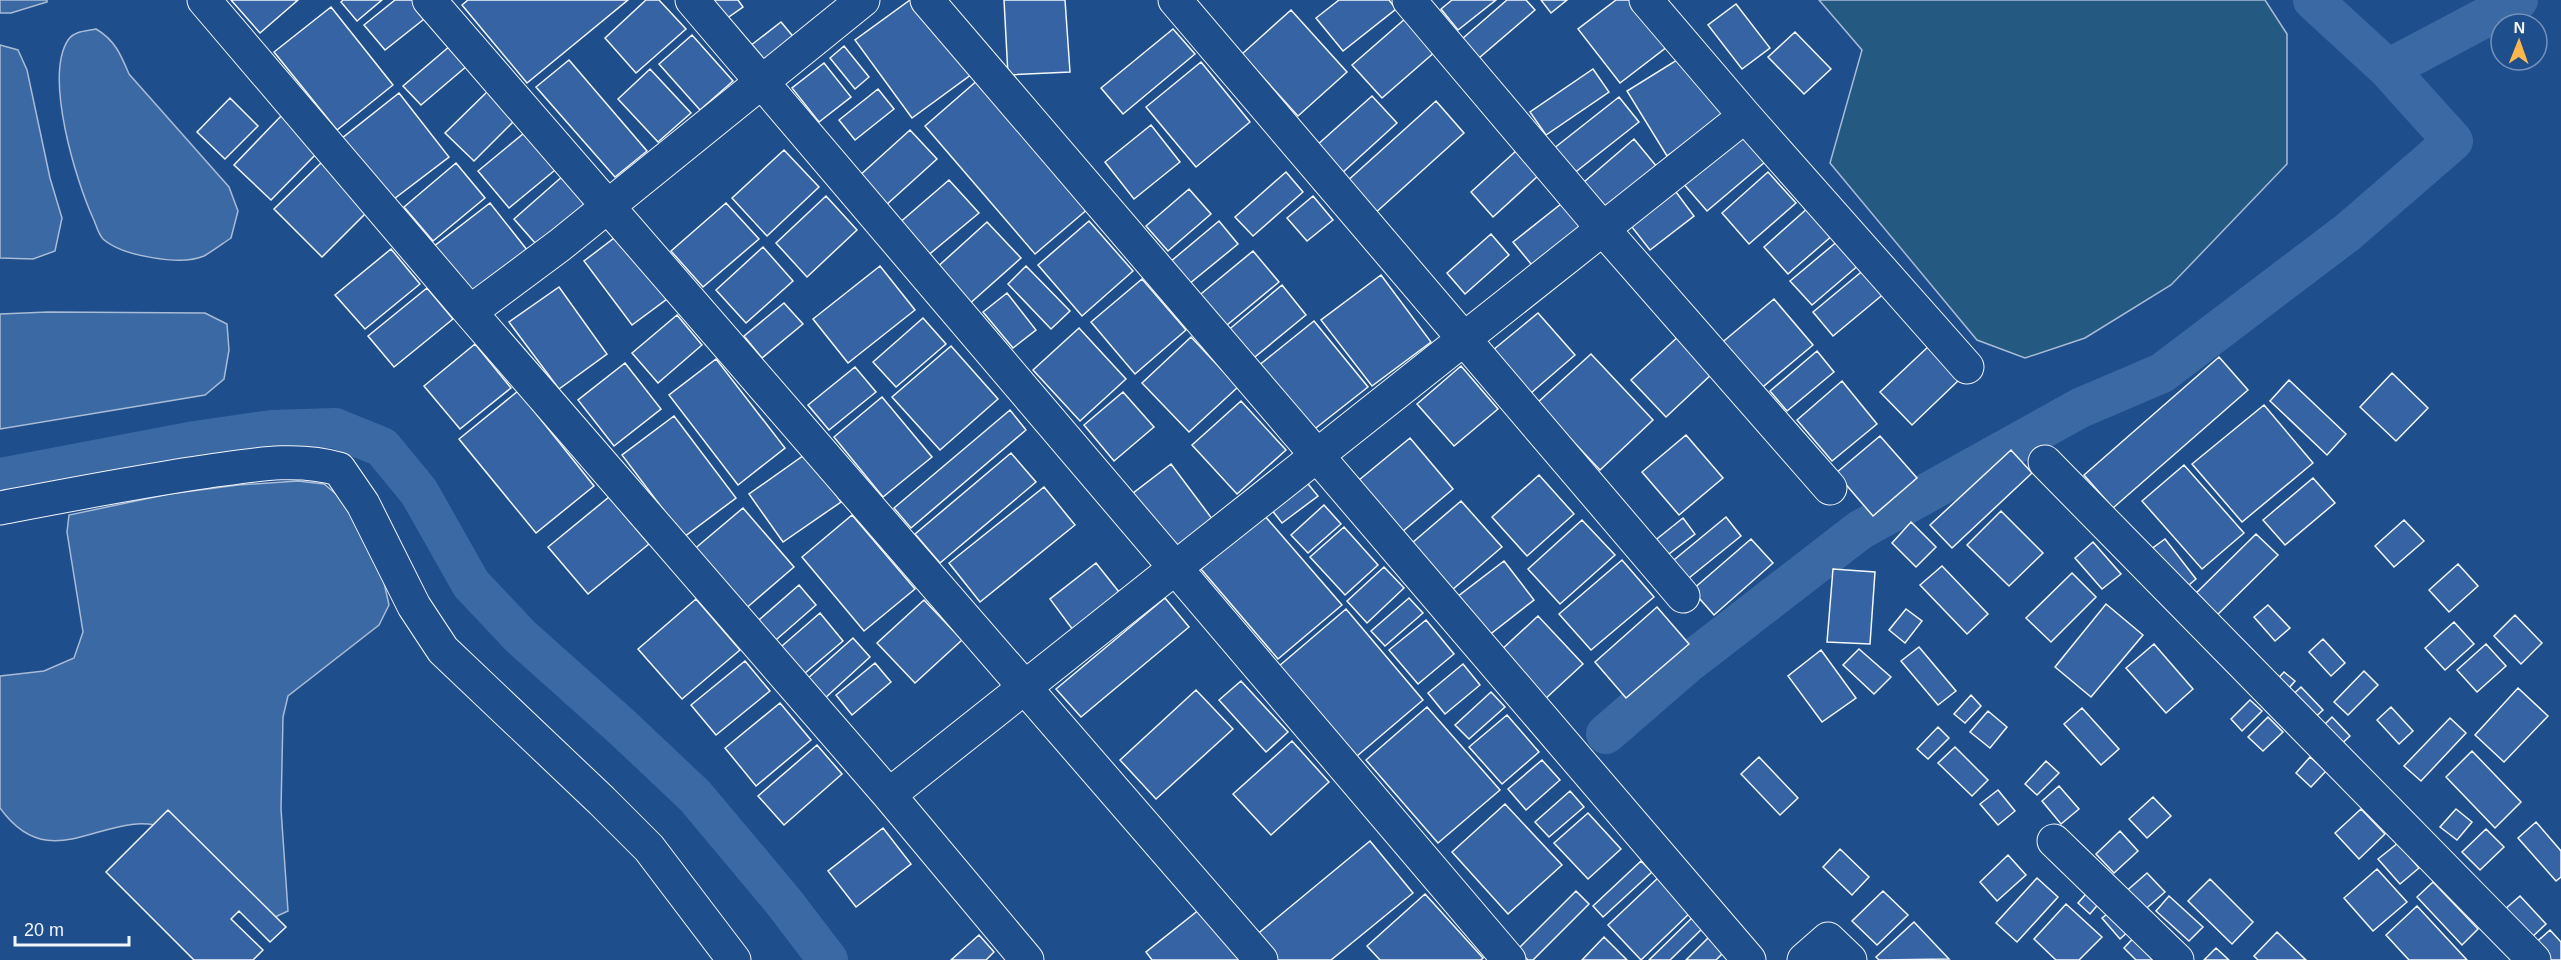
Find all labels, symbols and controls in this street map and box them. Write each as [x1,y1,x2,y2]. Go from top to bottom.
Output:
north arrow [2489,12,2549,72]
text: N [2513,19,2525,36]
scale bar [15,909,129,947]
text: 20 m [24,920,64,940]

